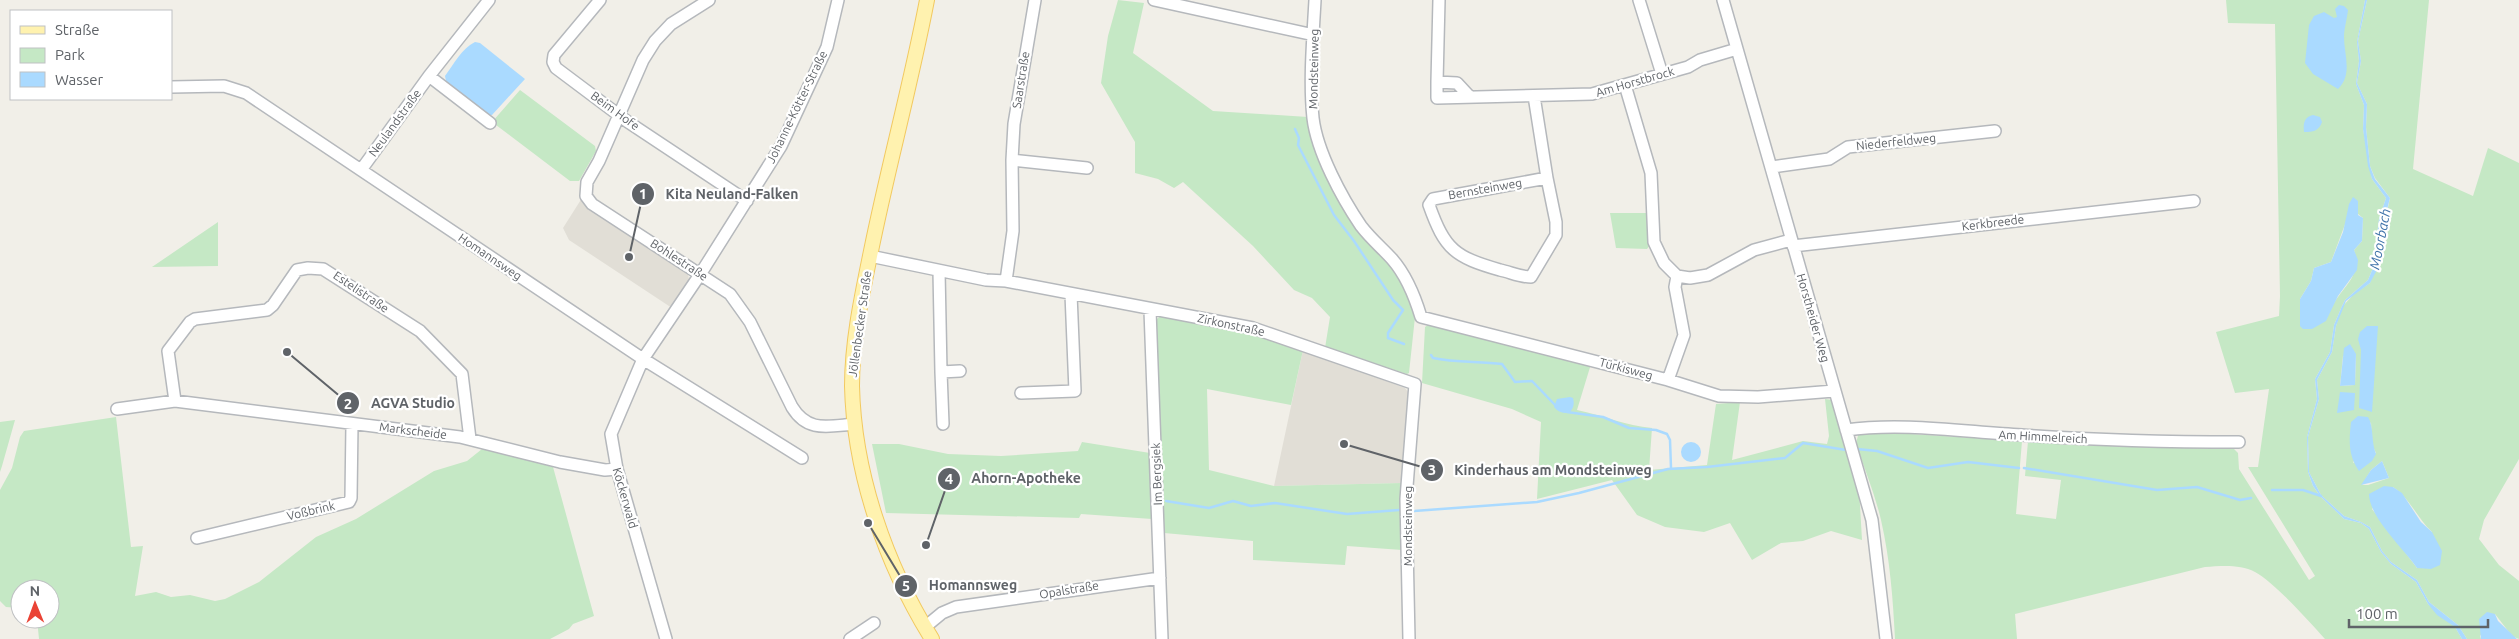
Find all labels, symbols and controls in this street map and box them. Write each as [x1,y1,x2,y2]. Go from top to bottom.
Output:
legend [10,10,172,100]
text: Straße [55,21,99,38]
street label: Mondsteinweg [1306,29,1321,109]
text: Park [55,46,85,63]
street label: Johanne-Kötter-Straße [764,49,829,165]
street label: Saarstraße [1010,50,1031,109]
street label: Am Horstbrock [1594,64,1676,99]
text: Wasser [55,71,104,88]
street label: Neulandstraße [366,87,423,159]
street label: Beim Hofe [588,89,642,133]
street label: Niederfeldweg [1855,131,1937,152]
street label: Bernsteinweg [1447,176,1523,201]
callout: Kita Neuland-Falken [631,179,809,208]
text: 1 [639,185,647,202]
text: Kita Neuland-Falken [666,186,798,202]
water label: Moorbach [2366,207,2394,271]
street label: Kerkbreede [1961,212,2025,233]
street label: Homannsweg [456,231,524,283]
street label: Bohlestraße [648,236,710,283]
street label: Estelistraße [331,268,391,315]
street label: Jöllenbecker Straße [846,270,873,378]
street label: Horstheider Weg [1795,272,1832,364]
street label: Zirkonstraße [1196,311,1266,338]
street label: Türkisweg [1598,355,1654,382]
callout: AGVA Studio [336,389,465,418]
text: 2 [344,395,352,412]
text: AGVA Studio [371,395,455,411]
street label: Markscheide [379,420,448,441]
street label: Am Himmelreich [1998,428,2088,445]
street label: Im Bergsiek [1149,442,1164,506]
callout: Kinderhaus am Mondsteinweg [1419,455,1662,484]
text: 3 [1428,461,1436,478]
text: Kinderhaus am Mondsteinweg [1454,462,1652,478]
callout: Ahorn-Apotheke [936,464,1091,493]
street label: Köckerwald [611,466,640,530]
text: 4 [945,470,953,487]
text: Ahorn-Apotheke [971,470,1081,486]
street label: Mondsteinweg [1401,486,1414,566]
street label: Voßbrink [286,499,336,522]
callout: Homannsweg [894,571,1027,600]
text: 5 [902,577,910,594]
text: Homannsweg [929,577,1017,593]
street label: Opalstraße [1038,578,1100,601]
north arrow [10,579,60,629]
text: N [29,583,40,599]
scale bar [2349,596,2488,628]
text: 100 m [2356,605,2398,622]

